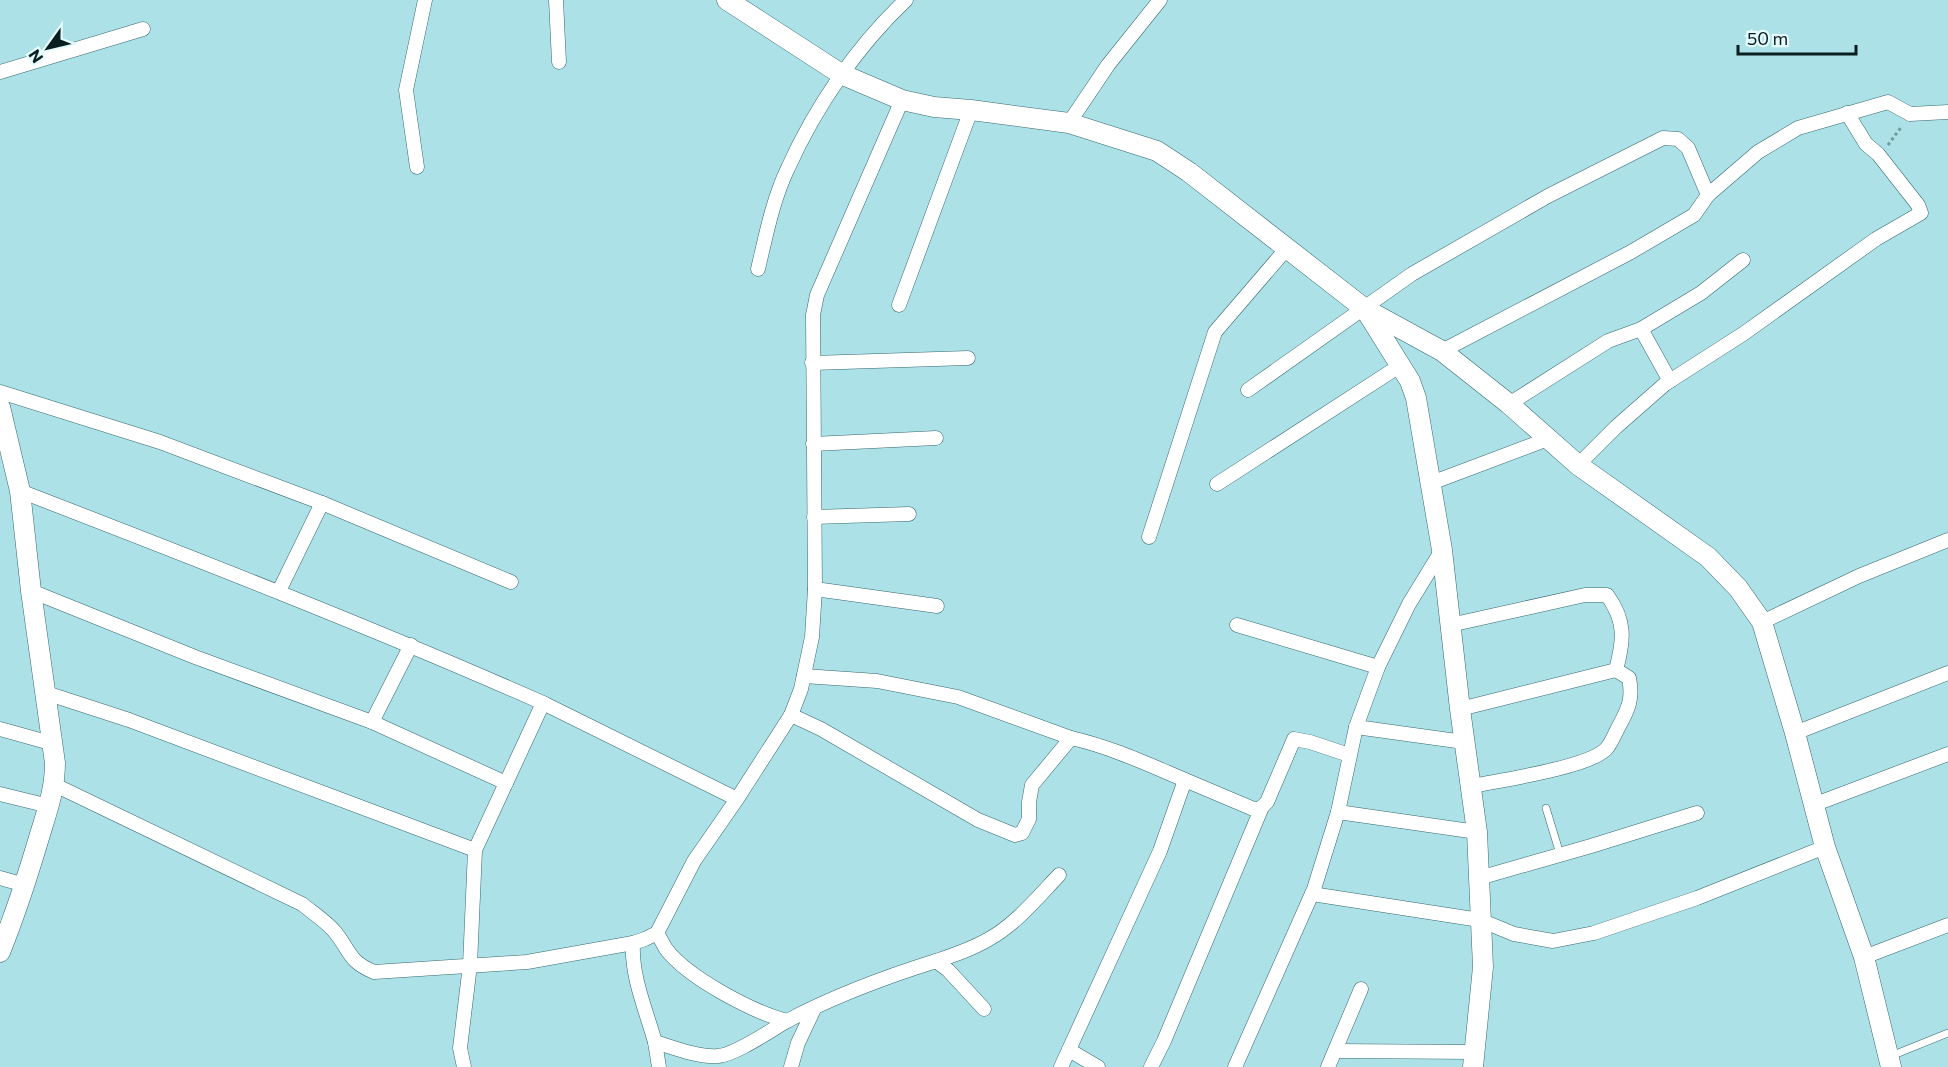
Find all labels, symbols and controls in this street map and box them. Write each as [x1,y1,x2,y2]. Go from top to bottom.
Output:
north arrow [18,18,78,78]
scale bar [1738,18,1856,56]
text: 50 m [1747,27,1788,49]
text: N [24,46,46,67]

